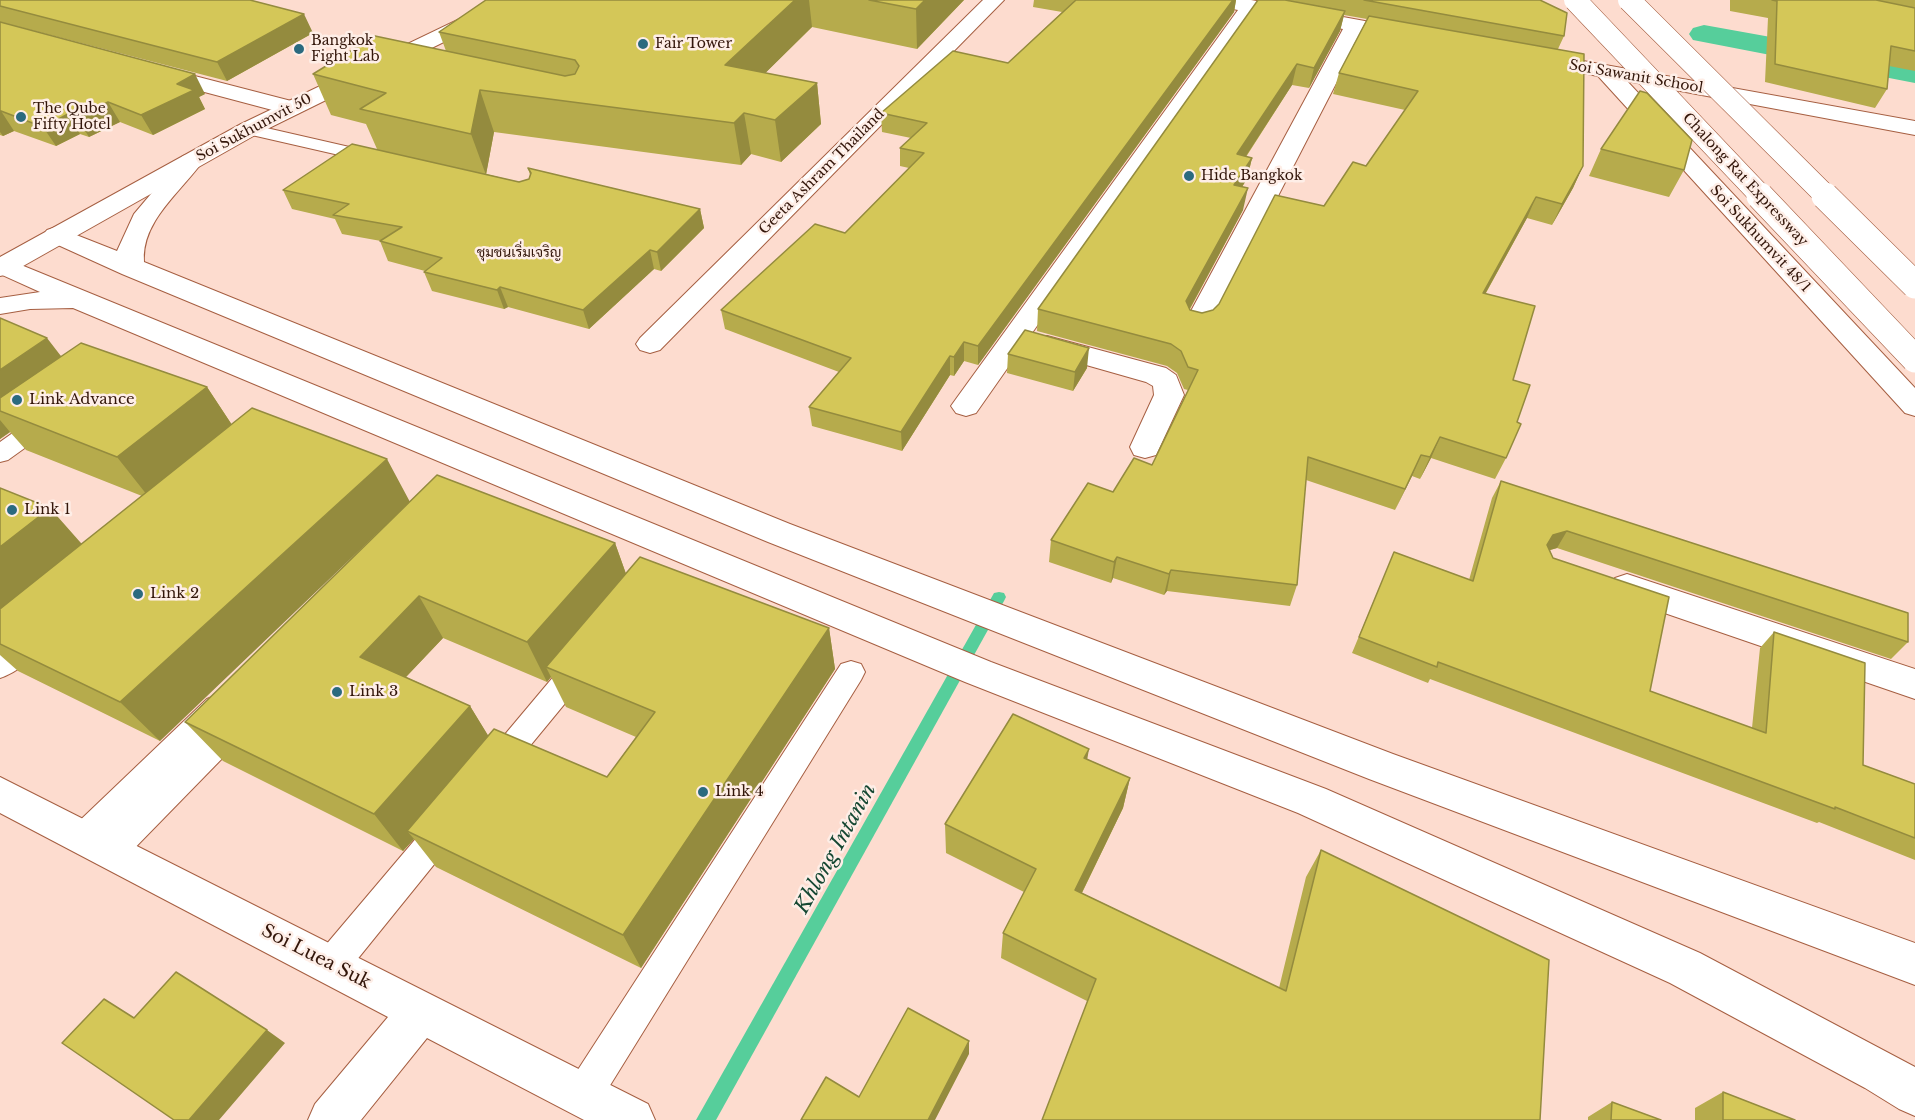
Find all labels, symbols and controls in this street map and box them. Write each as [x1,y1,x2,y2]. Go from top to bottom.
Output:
place label: Bangkok Fight Lab [311,33,380,66]
place label: Fair Tower [655,36,732,52]
marker: Fair Tower [636,37,650,51]
marker: Bangkok Fight Lab [292,42,306,56]
street label: Soi Sawanit School [1568,57,1704,97]
street label: Soi Sukhumvit 50 [193,90,315,166]
place label: The Qube Fifty Hotel [33,101,111,134]
street label: Geeta Ashram Thailand [756,106,888,238]
marker: The Qube Fifty Hotel [14,110,28,124]
street label: Chalong Rat Expressway [1679,110,1811,250]
place label: Hide Bangkok [1201,168,1303,184]
marker: Hide Bangkok [1182,169,1196,183]
street label: Soi Sukhumvit 48/1 [1706,182,1814,296]
district label: ชุมชนเริ่มเจริญ [477,245,561,261]
place label: Link Advance [29,391,135,409]
marker: Link Advance [10,393,24,407]
place label: Link 1 [24,501,71,519]
marker: Link 1 [5,503,19,517]
place label: Link 2 [150,585,199,603]
marker: Link 2 [131,587,145,601]
place label: Link 3 [349,683,398,701]
marker: Link 3 [330,685,344,699]
water label: Khlong Intanin [790,780,882,918]
place label: Link 4 [715,783,764,801]
marker: Link 4 [696,785,710,799]
street label: Soi Luea Suk [258,920,374,994]

